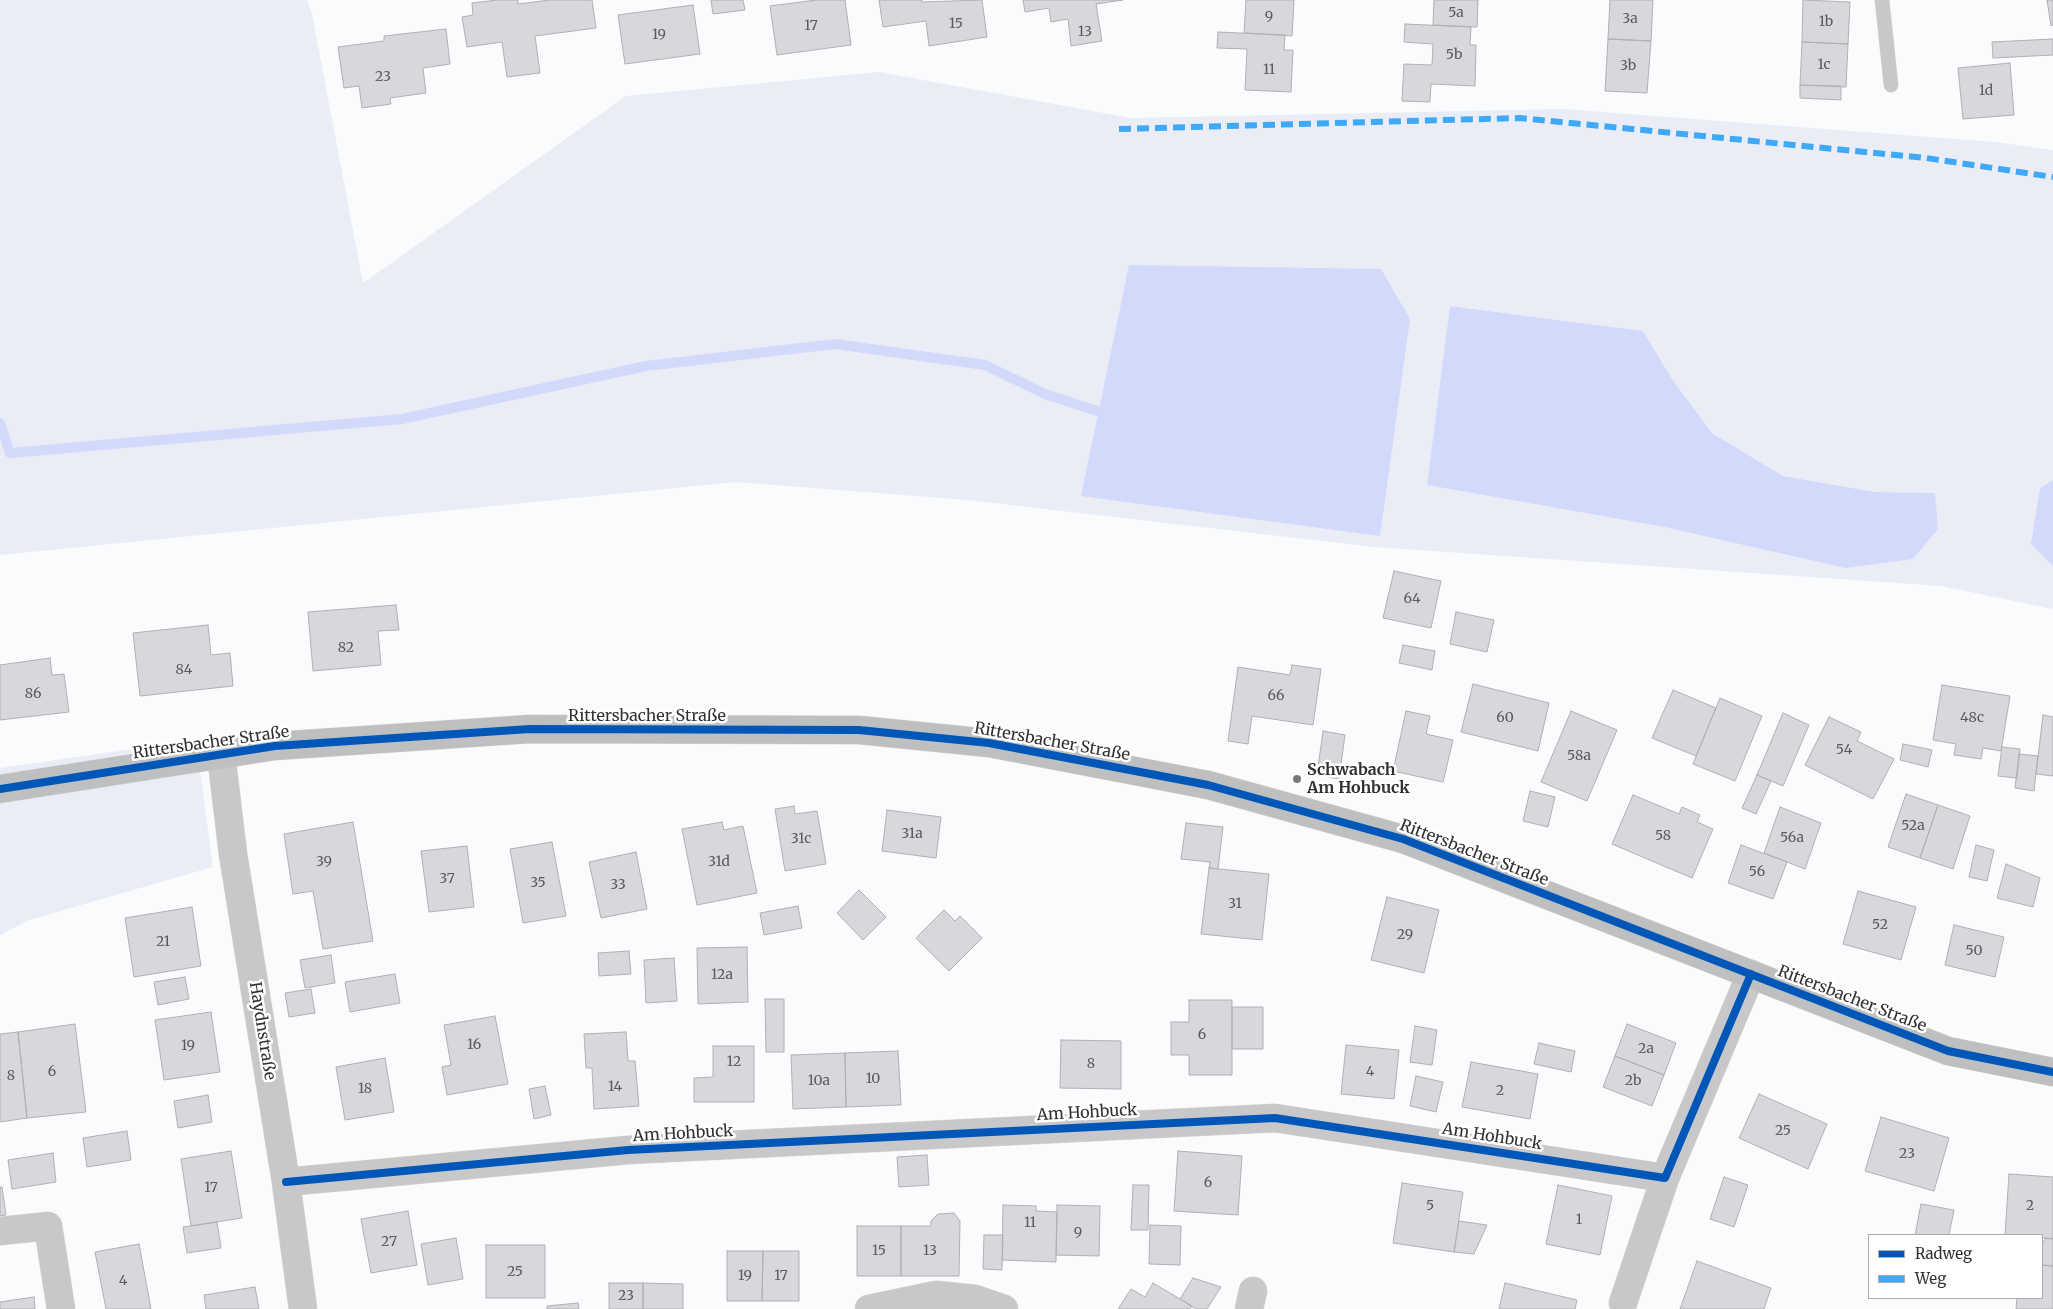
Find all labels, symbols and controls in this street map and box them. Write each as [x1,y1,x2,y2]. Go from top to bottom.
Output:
house number: 5a [1448,5,1464,21]
house number: 9 [1265,9,1273,25]
house number: 3a [1622,11,1638,27]
house number: 1b [1819,14,1833,30]
house number: 15 [949,16,963,32]
house number: 17 [804,18,818,34]
house number: 13 [1078,24,1092,40]
house number: 19 [652,27,666,43]
house number: 5b [1446,47,1462,63]
house number: 1c [1817,57,1831,73]
house number: 3b [1620,58,1636,74]
house number: 11 [1263,62,1275,78]
house number: 23 [375,69,391,85]
house number: 1d [1979,83,1993,99]
house number: 64 [1403,591,1421,607]
house number: 82 [338,640,354,656]
house number: 84 [176,662,192,678]
house number: 86 [25,686,41,702]
house number: 66 [1268,688,1284,704]
street label: Rittersbacher Straße [568,706,726,726]
house number: 60 [1496,710,1514,726]
house number: 48c [1960,710,1984,726]
street label: Rittersbacher Straße [973,719,1131,765]
street label: Rittersbacher Straße [131,723,291,763]
house number: 54 [1836,742,1852,758]
house number: 58a [1567,748,1591,764]
place label: Schwabach Am Hohbuck [1307,760,1410,798]
marker: Schwabach Am Hohbuck [1291,773,1303,785]
street label: Rittersbacher Straße [1397,816,1551,890]
house number: 52a [1901,818,1925,834]
house number: 31a [901,826,923,842]
house number: 58 [1655,828,1671,844]
house number: 56a [1780,830,1804,846]
house number: 31c [791,831,811,847]
house number: 39 [316,854,332,870]
house number: 31d [708,854,730,870]
house number: 56 [1749,864,1765,880]
house number: 37 [439,871,455,887]
house number: 35 [530,875,546,891]
house number: 33 [610,877,626,893]
house number: 31 [1228,896,1242,912]
house number: 52 [1872,917,1888,933]
house number: 29 [1397,927,1413,943]
house number: 21 [156,934,170,950]
house number: 50 [1966,943,1982,959]
street label: Rittersbacher Straße [1775,962,1929,1036]
house number: 12a [711,967,733,983]
street label: Haydnstraße [245,980,279,1082]
house number: 6 [1198,1027,1206,1043]
house number: 16 [467,1037,481,1053]
house number: 19 [181,1038,195,1054]
house number: 2a [1638,1041,1654,1057]
house number: 12 [727,1054,741,1070]
house number: 8 [1087,1056,1095,1072]
house number: 6 [48,1064,56,1080]
house number: 4 [1366,1064,1374,1080]
house number: 8 [7,1068,15,1084]
house number: 10 [866,1071,880,1087]
house number: 10a [808,1073,830,1089]
house number: 2b [1625,1073,1641,1089]
house number: 14 [608,1079,622,1095]
house number: 18 [358,1081,372,1097]
house number: 2 [1496,1083,1504,1099]
street label: Am Hohbuck [1036,1101,1138,1125]
street label: Am Hohbuck [1441,1120,1543,1154]
street label: Am Hohbuck [632,1122,734,1146]
house number: 25 [1775,1123,1791,1139]
house number: 23 [1899,1146,1915,1162]
house number: 6 [1204,1175,1212,1191]
house number: 17 [204,1180,218,1196]
house number: 5 [1426,1198,1434,1214]
house number: 2 [2026,1198,2034,1214]
house number: 1 [1576,1212,1582,1228]
house number: 11 [1024,1215,1036,1231]
house number: 9 [1074,1225,1082,1241]
house number: 27 [381,1234,397,1250]
legend [1868,1234,2043,1299]
house number: 15 [872,1243,886,1259]
house number: 13 [923,1243,937,1259]
text: Radweg [1915,1244,1972,1263]
house number: 25 [507,1264,523,1280]
house number: 19 [738,1268,752,1284]
house number: 17 [774,1268,788,1284]
text: Weg [1915,1269,1946,1288]
house number: 4 [119,1273,127,1289]
house number: 23 [618,1288,634,1304]

